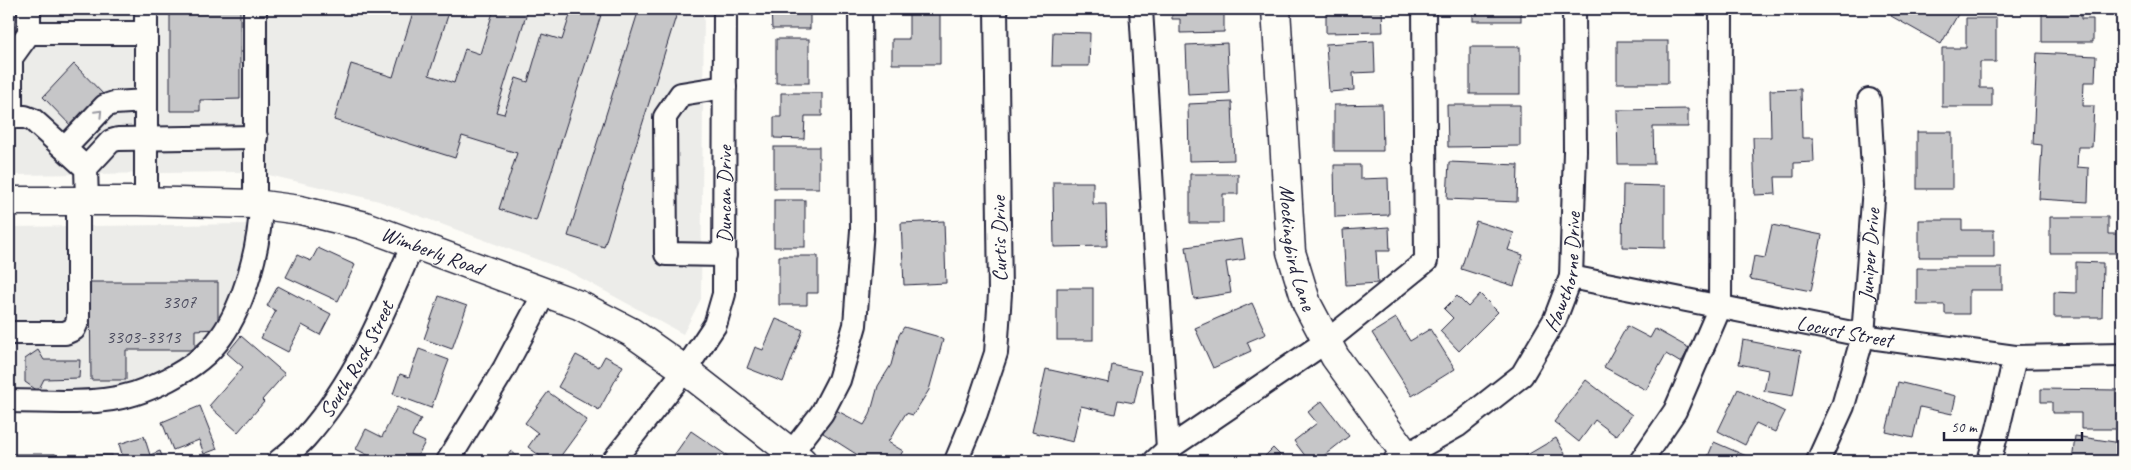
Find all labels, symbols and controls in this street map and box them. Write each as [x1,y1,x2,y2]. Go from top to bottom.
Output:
one-way arrow [93,110,102,119]
street label: Duncan Drive [711,144,738,243]
street label: Mockingbird Lane [1274,184,1322,316]
street label: Curtis Drive [985,194,1013,282]
street label: Juniper Drive [1853,206,1885,302]
street label: Hawthorne Drive [1538,211,1586,336]
street label: Wimberly Road [378,220,489,282]
house number: 3307 [162,290,198,314]
street label: South Rusk Street [313,295,400,423]
street label: Locust Street [1795,309,1897,353]
house number: 3303-3313 [106,325,182,349]
scale bar [1944,410,2081,442]
text: 50 m [1951,418,1978,437]

